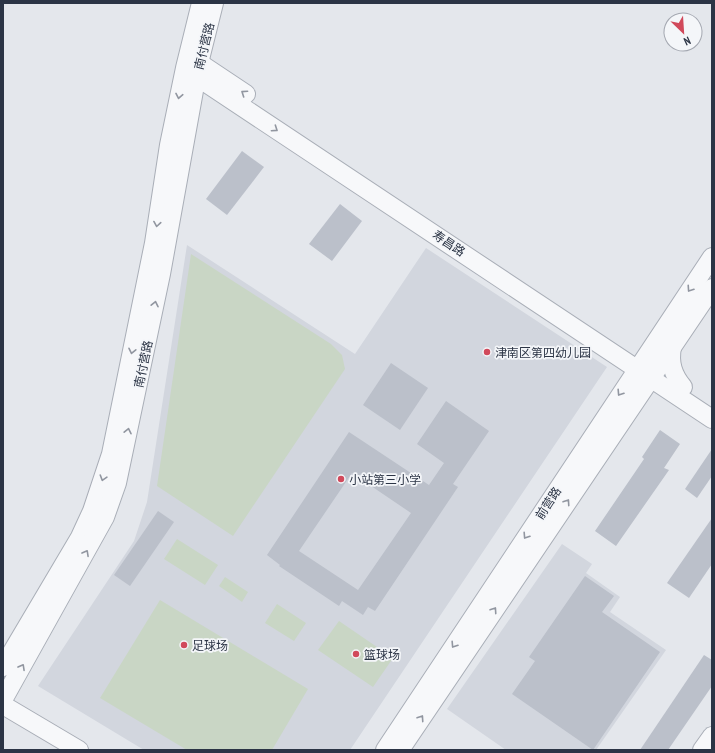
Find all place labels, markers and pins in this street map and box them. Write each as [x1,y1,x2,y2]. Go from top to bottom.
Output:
place label: 津南区第四幼儿园 [495,345,591,360]
marker: 津南区第四幼儿园 [482,347,492,357]
place label: 小站第三小学 [349,472,421,487]
marker: 小站第三小学 [336,474,346,484]
place label: 足球场 [192,638,228,653]
marker: 足球场 [179,640,189,650]
place label: 篮球场 [364,647,400,662]
marker: 篮球场 [351,649,361,659]

